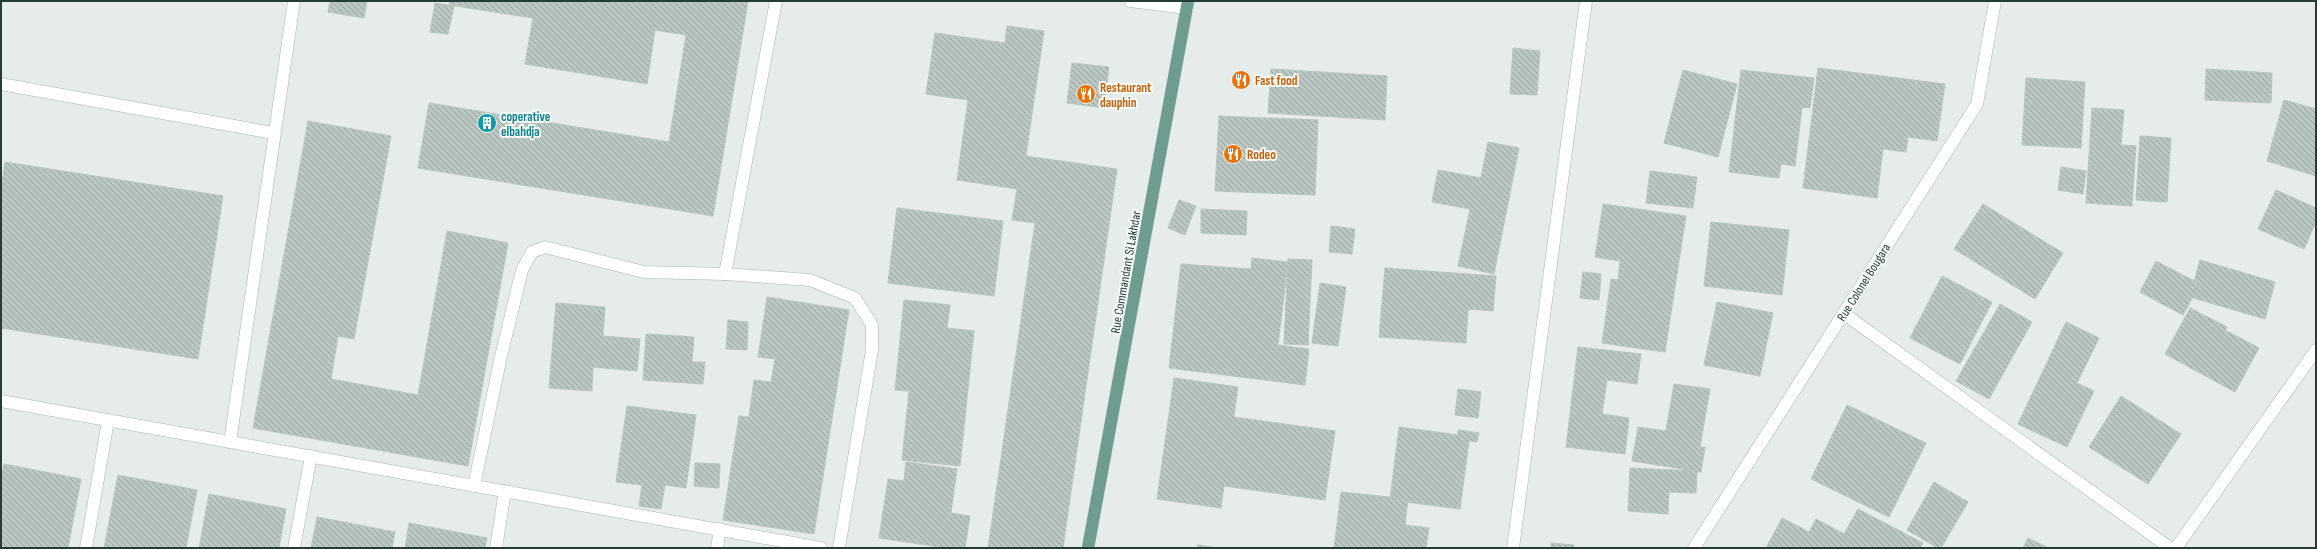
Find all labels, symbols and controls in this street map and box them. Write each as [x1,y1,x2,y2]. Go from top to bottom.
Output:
restaurant icon: Fast food [1230,69,1252,91]
place label: Fast food [1255,73,1298,89]
place label: Restaurant dauphin [1100,80,1152,111]
restaurant icon: Restaurant dauphin [1075,83,1097,105]
place label: coperative elbahdja [501,109,551,140]
building icon: coperative elbahdja [476,112,498,134]
restaurant icon: Rodeo [1222,143,1244,165]
place label: Rodeo [1247,147,1276,163]
street label: Rue Commandant Si Lakhdar [1107,209,1145,335]
street label: Rue Colonel Bougara [1834,241,1894,324]

